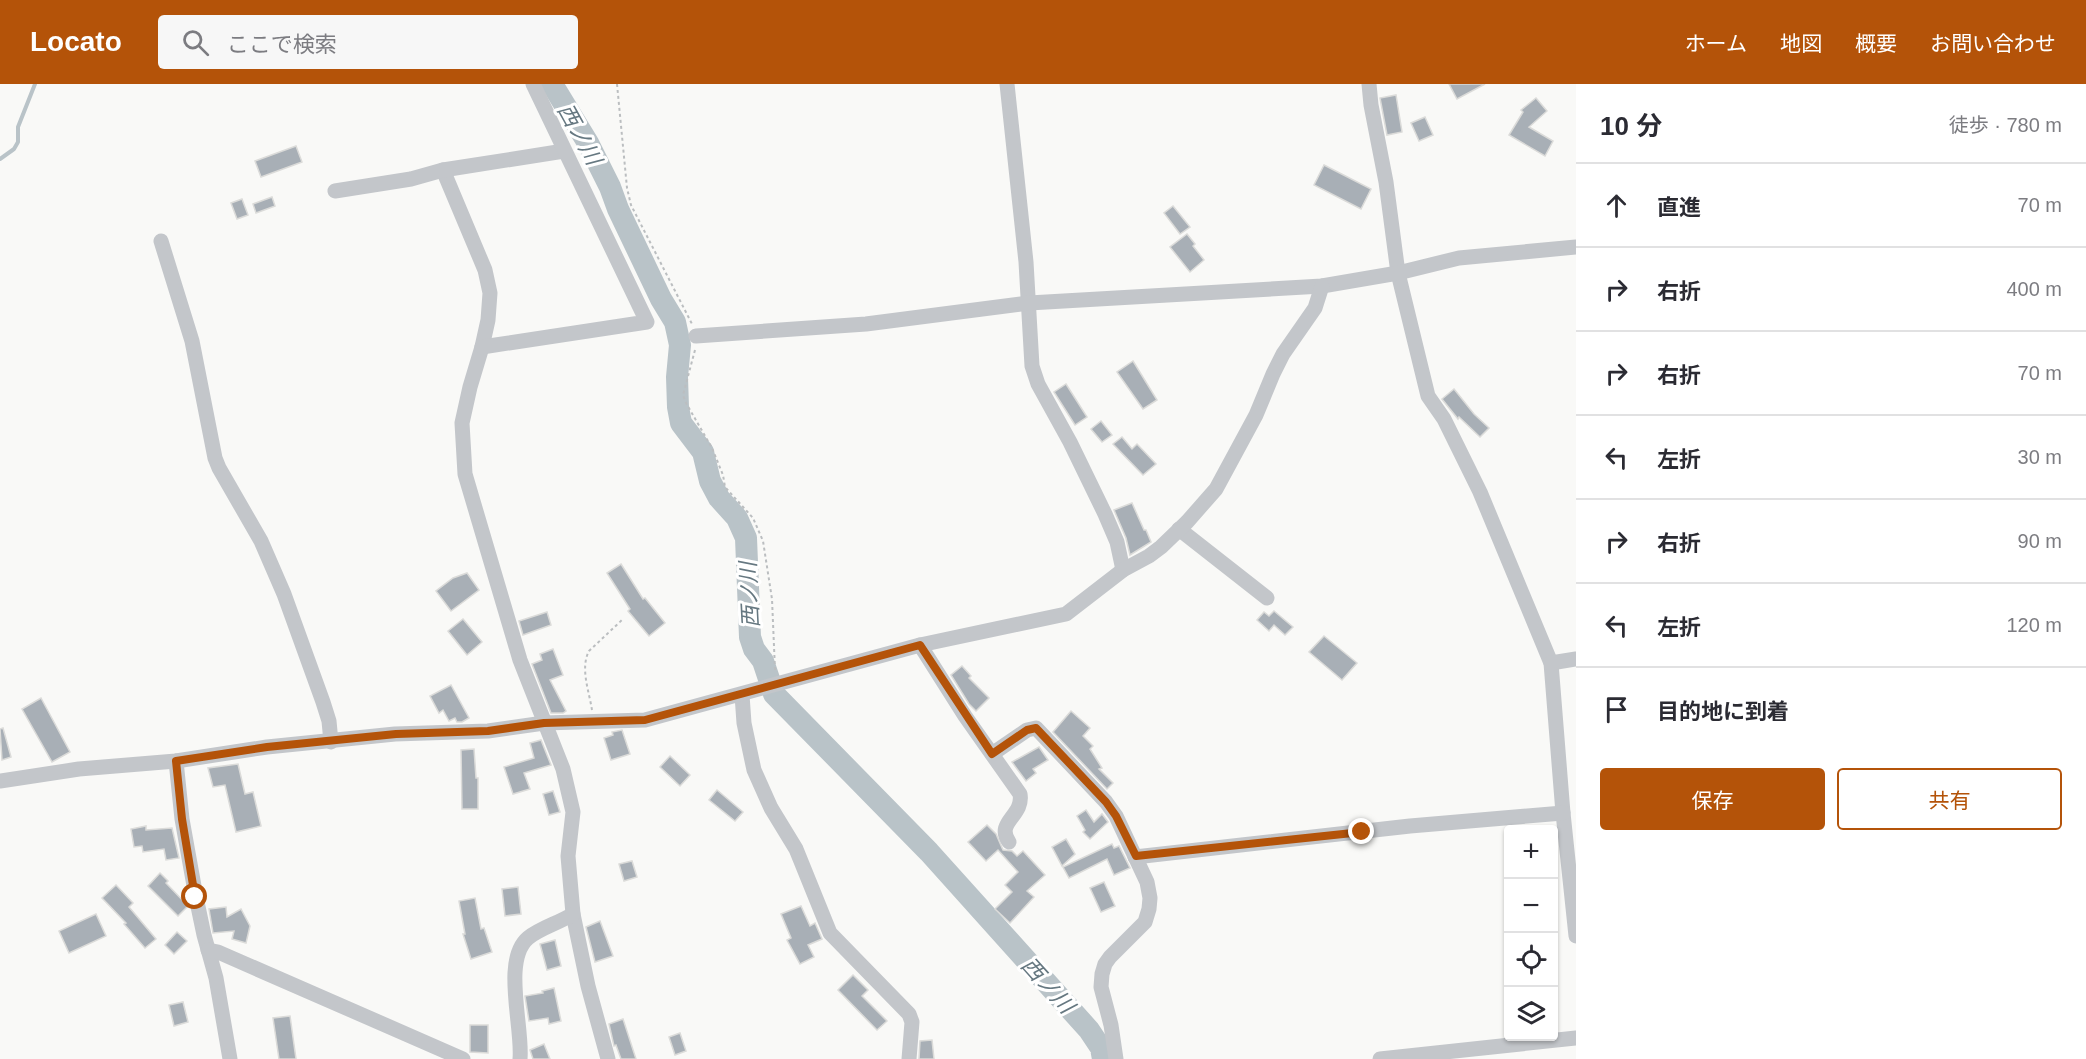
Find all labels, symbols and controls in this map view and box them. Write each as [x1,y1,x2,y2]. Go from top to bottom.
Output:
search box [158,15,578,69]
text: Locato [30,26,122,57]
icon: search [179,26,212,59]
text: ここで検索 [227,32,337,57]
text: ホーム [1685,32,1747,55]
text: 地図 [1780,32,1822,55]
text: 概要 [1855,32,1897,55]
text: お問い合わせ [1930,32,2056,55]
water label: 西ノ川 [553,99,607,171]
text: 10 分 [1600,111,1662,141]
text: 徒歩 · 780 m [1949,114,2062,136]
icon: ahead [1600,189,1633,222]
text: 70 m [2018,194,2062,216]
text: 直進 [1657,195,1701,220]
icon: right [1600,273,1633,306]
text: 400 m [2006,278,2062,300]
text: 右折 [1657,279,1701,304]
icon: right [1600,357,1633,390]
text: 70 m [2018,362,2062,384]
text: 右折 [1657,363,1701,388]
icon: left [1600,441,1633,474]
text: 30 m [2018,446,2062,468]
text: 左折 [1657,447,1701,472]
icon: right [1600,525,1633,558]
text: 90 m [2018,530,2062,552]
text: 右折 [1657,531,1701,556]
water label: 西ノ川 [735,559,764,629]
icon: left [1600,609,1633,642]
text: 120 m [2006,614,2062,636]
text: 左折 [1657,615,1701,640]
icon: arrive [1600,693,1633,726]
text: 目的地に到着 [1657,699,1789,724]
button: 保存 [1600,768,1825,830]
button: 共有 [1837,768,2062,830]
route end [1348,818,1374,844]
map controls [1504,825,1558,1041]
button: + [1504,825,1558,879]
button: − [1504,879,1558,933]
route start [181,883,207,909]
button: locate [1504,933,1558,987]
water label: 西ノ川 [1016,952,1080,1020]
button: layers [1504,987,1558,1041]

